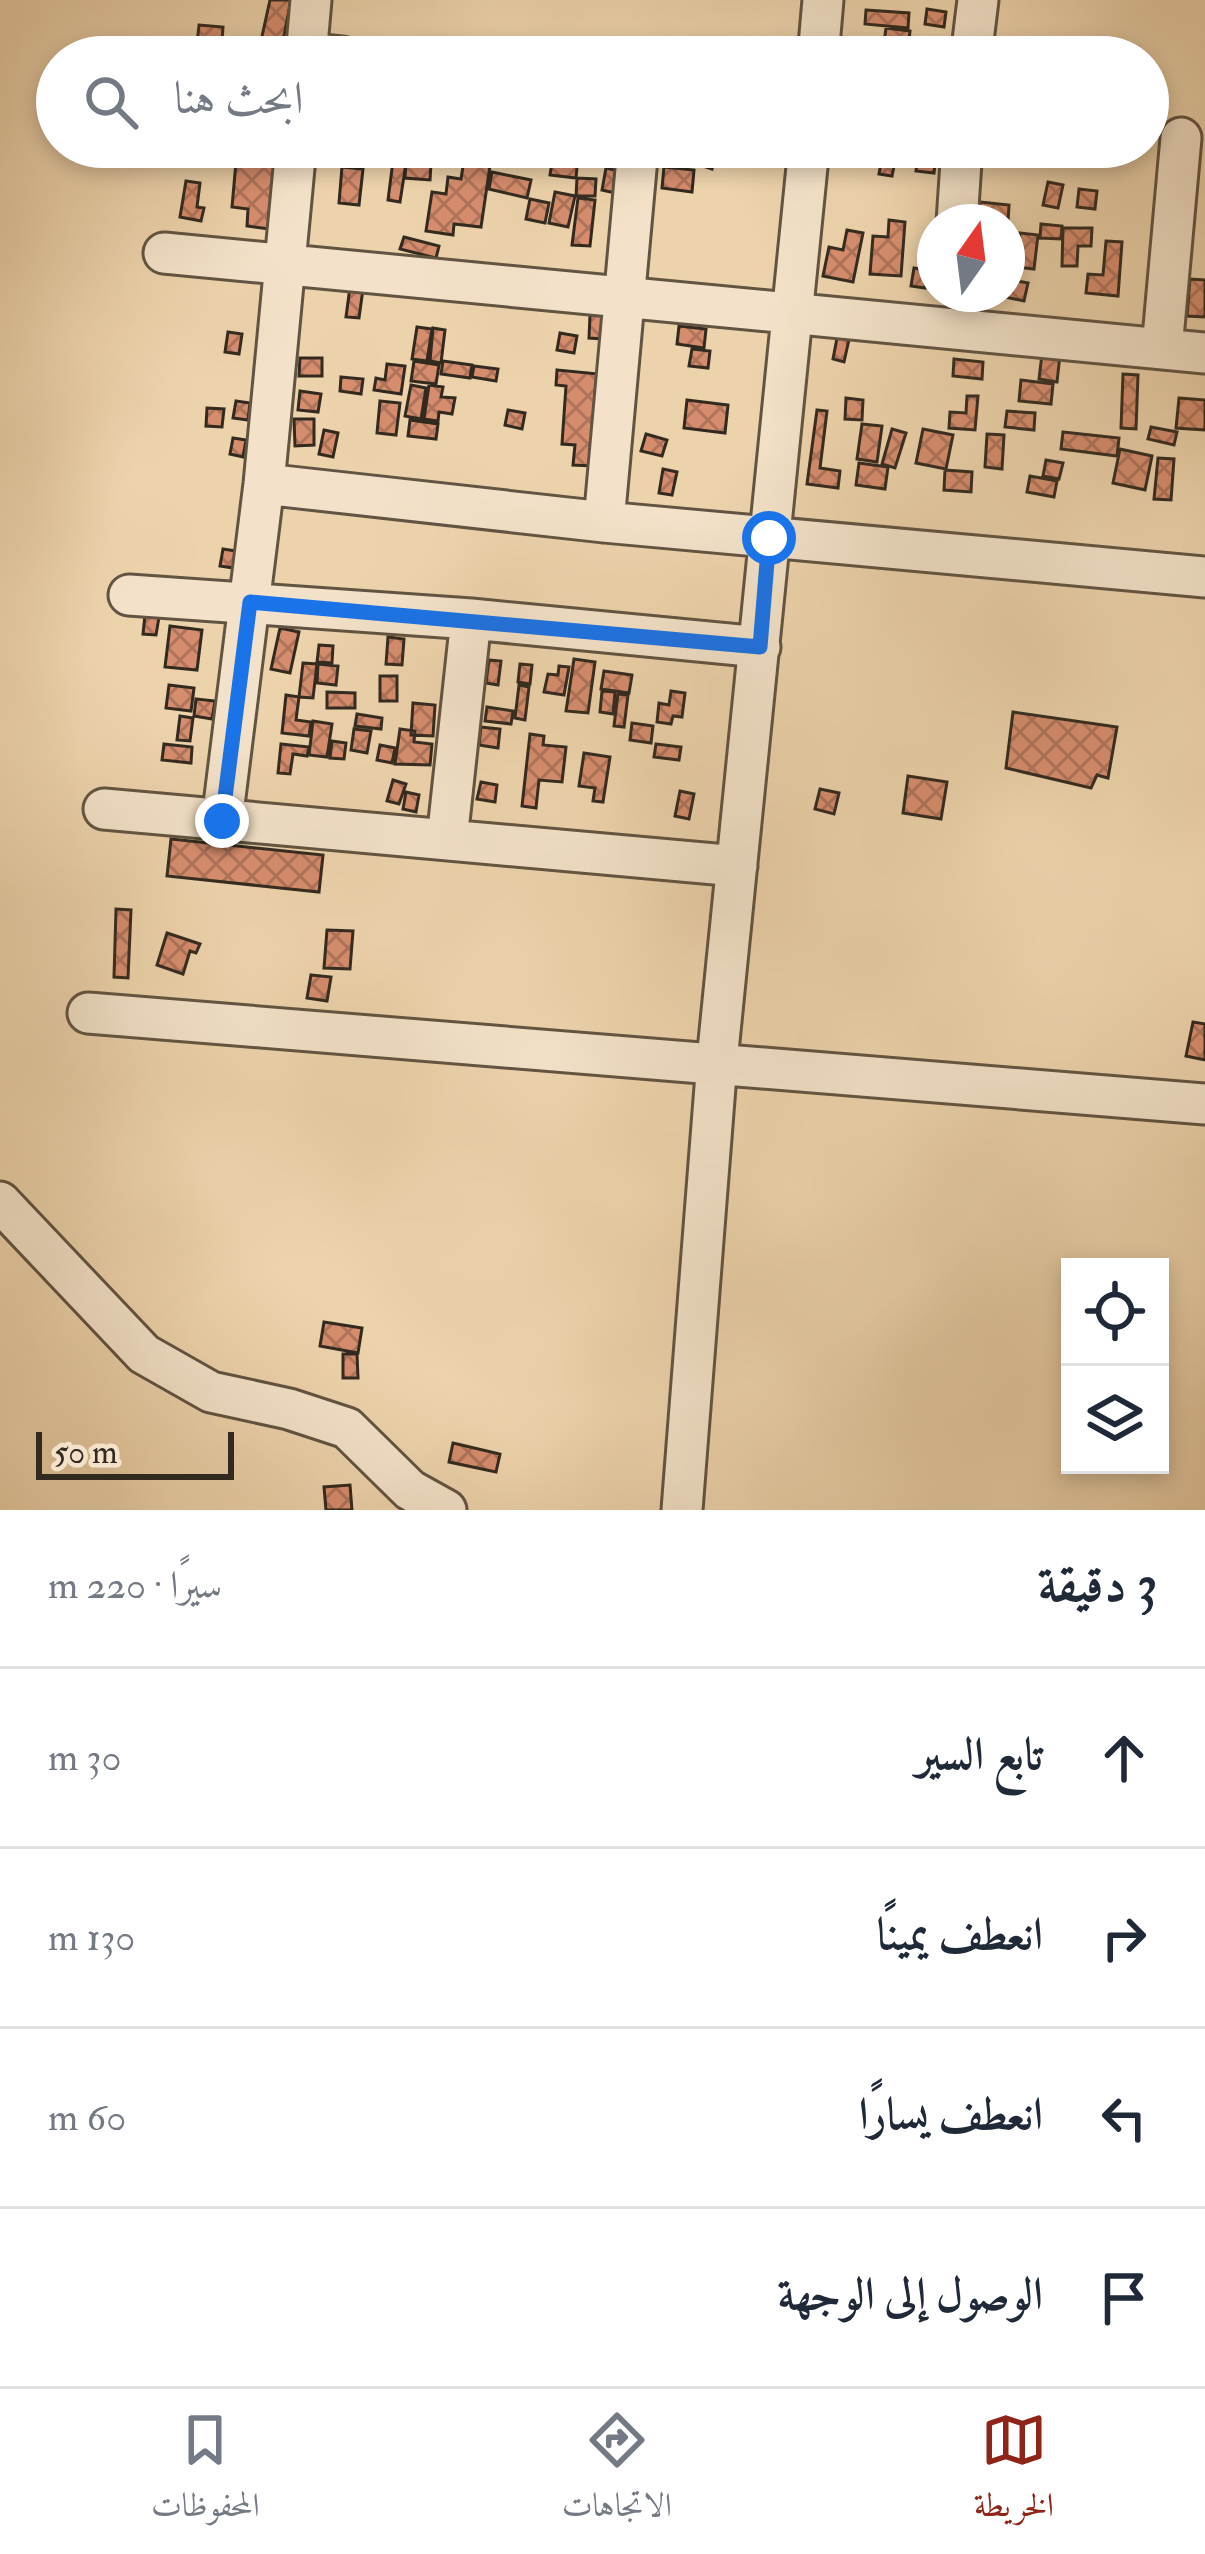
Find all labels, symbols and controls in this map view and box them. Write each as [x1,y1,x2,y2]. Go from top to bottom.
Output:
search box [36,36,1169,168]
icon: search [78,69,144,135]
text: ابحث هنا [174,71,304,127]
north arrow [917,204,1025,312]
route start [742,511,796,565]
route end [195,794,249,848]
map controls [1061,1258,1169,1474]
button: locate [1061,1258,1169,1366]
button: layers [1061,1366,1169,1474]
scale bar [36,1426,234,1479]
text: 50 m [54,1432,118,1473]
text: 3 دقيقة [1038,1553,1157,1617]
text: سيرًا · 220 m [48,1561,222,1610]
icon: ahead [1091,1725,1157,1791]
text: تابع السير [916,1727,1043,1783]
text: 30 m [48,1733,121,1782]
icon: right [1091,1905,1157,1971]
text: انعطف يمينًا [877,1907,1043,1963]
text: 130 m [48,1913,135,1962]
icon: left [1091,2085,1157,2151]
text: انعطف يسارًا [859,2087,1043,2143]
text: 60 m [48,2093,126,2142]
icon: arrive [1091,2265,1157,2331]
text: الوصول إلى الوجهة [778,2267,1043,2323]
tab: المحفوظات [151,2407,260,2537]
tab: الاتجاهات [562,2407,672,2537]
tab: الخريطة [974,2407,1054,2537]

